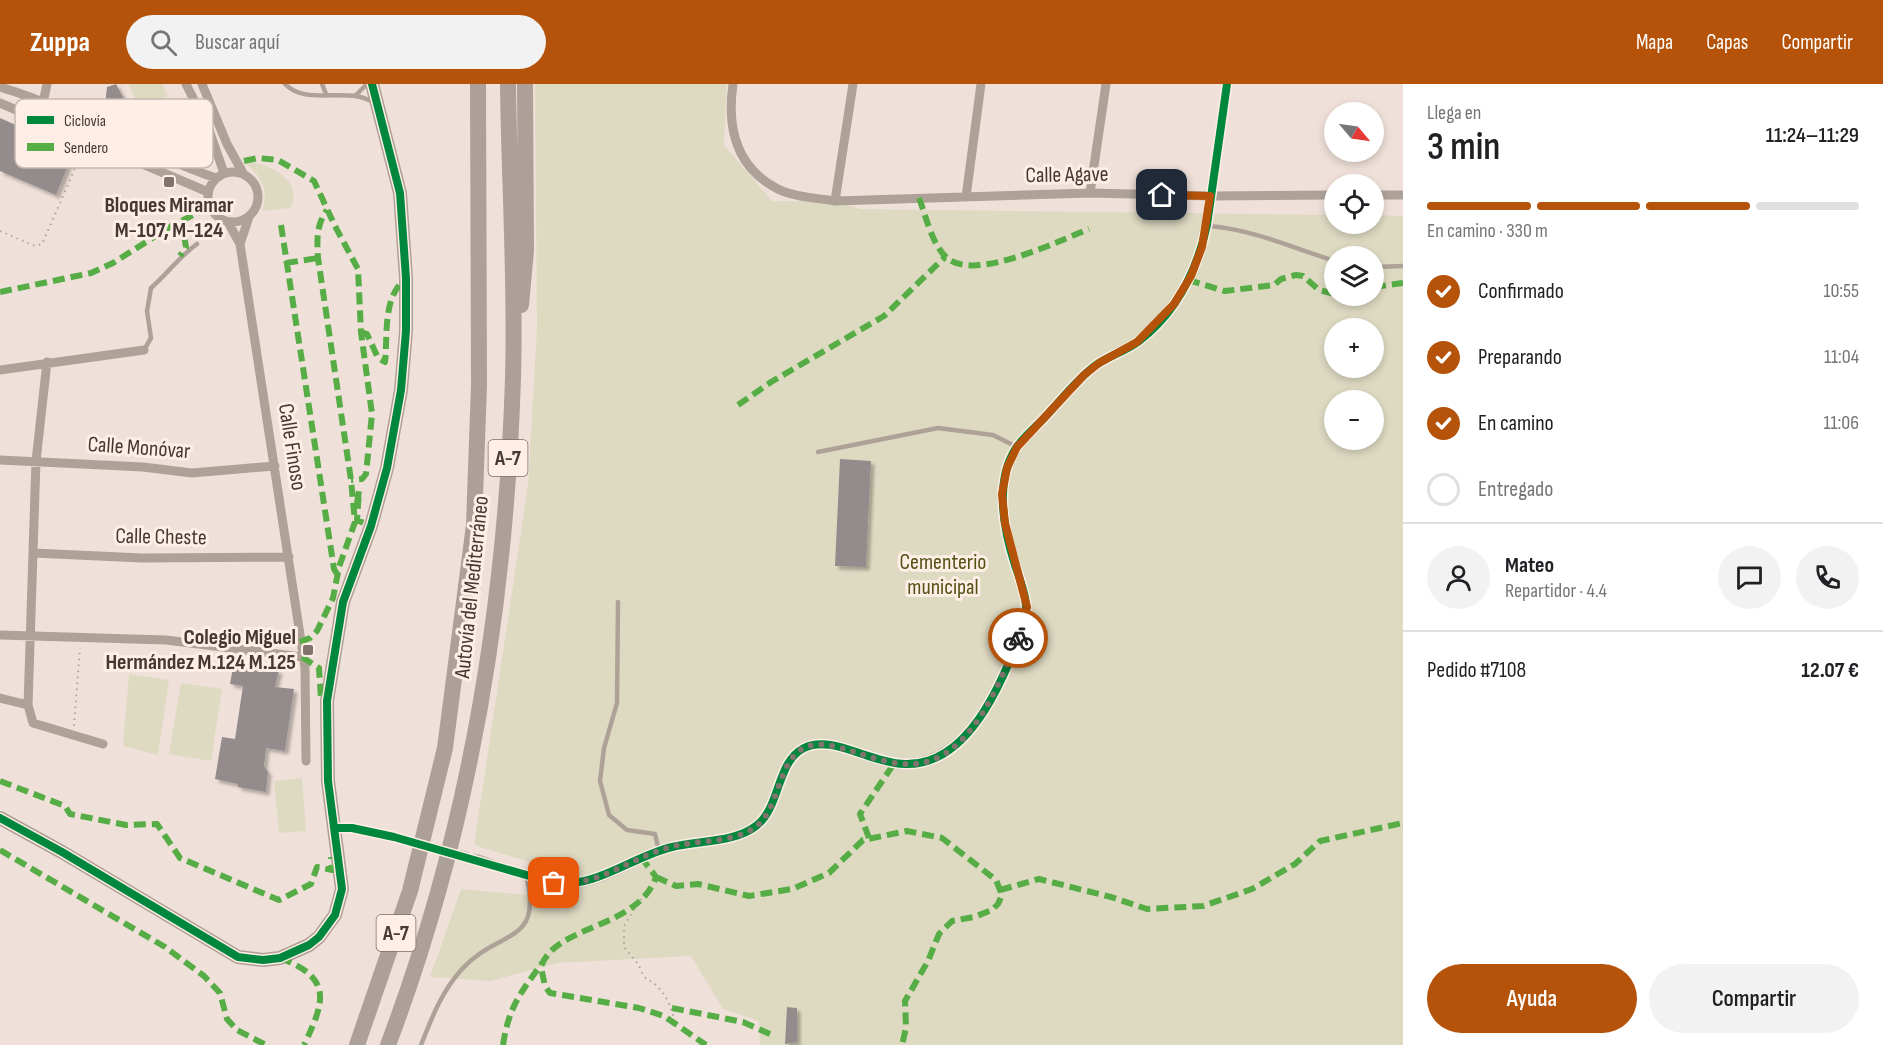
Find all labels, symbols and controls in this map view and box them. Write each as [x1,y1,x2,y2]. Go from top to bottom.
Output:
search box [126,15,546,69]
text: Zuppa [30,26,90,59]
icon: search [147,26,180,59]
text: Buscar aquí [195,29,280,56]
text: Mapa [1636,30,1673,55]
text: Capas [1706,30,1748,55]
text: Compartir [1781,30,1853,55]
legend [15,99,213,168]
text: Llega en [1427,101,1481,125]
north arrow [1324,102,1384,162]
map controls [1324,102,1384,450]
text: Ciclovía [64,112,106,131]
text: 11:24–11:29 [1766,122,1859,149]
text: 3 min [1427,124,1500,171]
text: Sendero [64,139,108,158]
street label: Calle Agave [1025,161,1109,189]
pin [1136,169,1187,220]
button: locate [1324,174,1384,234]
marker: Bloques Miramar M-107, M-124 [162,175,176,189]
icon: home [1145,178,1178,211]
place label: Bloques Miramar M-107, M-124 [104,192,234,244]
text: En camino · 330 m [1427,219,1548,243]
button: layers [1324,246,1384,306]
icon: check [1427,275,1460,308]
text: Confirmado [1478,278,1564,305]
text: 10:55 [1824,279,1859,303]
button: + [1324,318,1384,378]
icon: check [1427,341,1460,374]
text: Preparando [1478,344,1562,371]
text: 11:04 [1824,345,1859,369]
button: − [1324,390,1384,450]
street label: Calle Finoso [272,402,312,492]
icon: check [1427,407,1460,440]
text: En camino [1478,410,1554,437]
text: 11:06 [1824,411,1859,435]
street label: Calle Monóvar [87,431,191,465]
road number: A-7 [488,440,528,476]
text: Entregado [1478,476,1553,503]
street label: Autovía del Mediterráneo [449,495,495,680]
street label: Calle Cheste [115,523,207,551]
button: person [1427,546,1490,609]
button: chat [1718,546,1781,609]
button: phone [1796,546,1859,609]
park label: Cementerio municipal [900,549,986,601]
text: Mateo [1505,552,1554,579]
text: Repartidor · 4.4 [1505,579,1607,603]
courier [988,608,1048,668]
icon: bike [1002,622,1035,655]
place label: Colegio Miguel Hermández M.124 M.125 [105,624,296,676]
marker: Colegio Miguel Hermández M.124 M.125 [301,643,315,657]
text: Pedido #7108 [1427,657,1526,684]
text: 12.07 € [1801,657,1859,684]
pin [528,857,579,908]
icon: bag [537,866,570,899]
road number: A-7 [376,915,416,951]
button: Ayuda [1427,964,1637,1033]
button: Compartir [1649,964,1859,1033]

